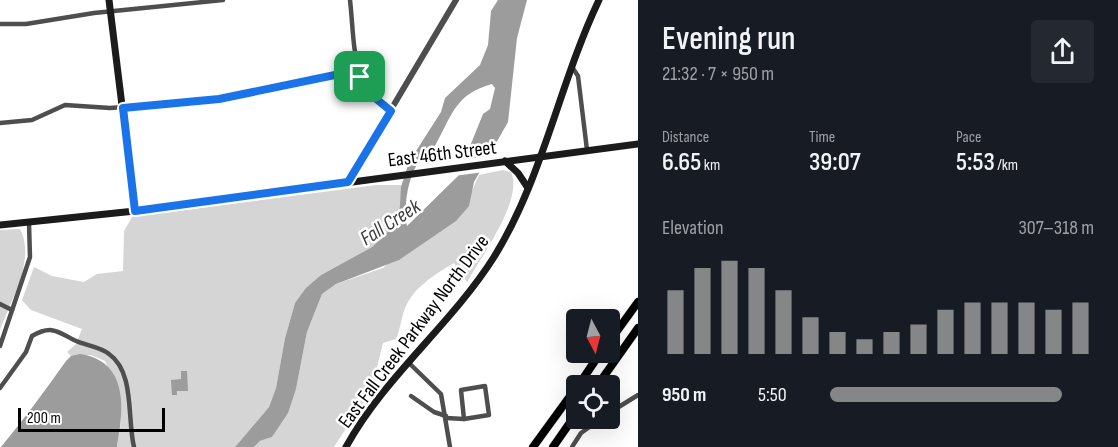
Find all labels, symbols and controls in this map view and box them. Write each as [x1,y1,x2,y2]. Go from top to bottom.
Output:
text: Evening run [662,19,796,59]
button: share [1031,20,1094,83]
pin [334,51,385,102]
icon: arrive [343,60,376,93]
text: 21:32 · 7 × 950 m [662,62,774,86]
text: Distance [662,128,709,147]
text: Time [809,128,835,147]
text: Pace [956,128,981,147]
street label: East 46th Street [386,135,498,173]
text: 6.65 [662,147,701,178]
text: 39:07 [809,147,861,178]
text: 5:53 [956,147,995,178]
text: km [701,156,720,175]
text: /km [995,156,1018,175]
water label: Fall Creek [356,193,426,251]
text: Elevation [662,216,724,240]
text: 307–318 m [1018,216,1094,240]
street label: East Fall Creek Parkway North Drive [333,230,494,433]
north arrow [566,309,620,363]
map controls [566,309,620,429]
button: locate [566,375,620,429]
text: 950 m [662,383,706,407]
text: 5:50 [758,383,787,407]
scale bar [18,405,165,432]
text: 200 m [27,409,61,428]

